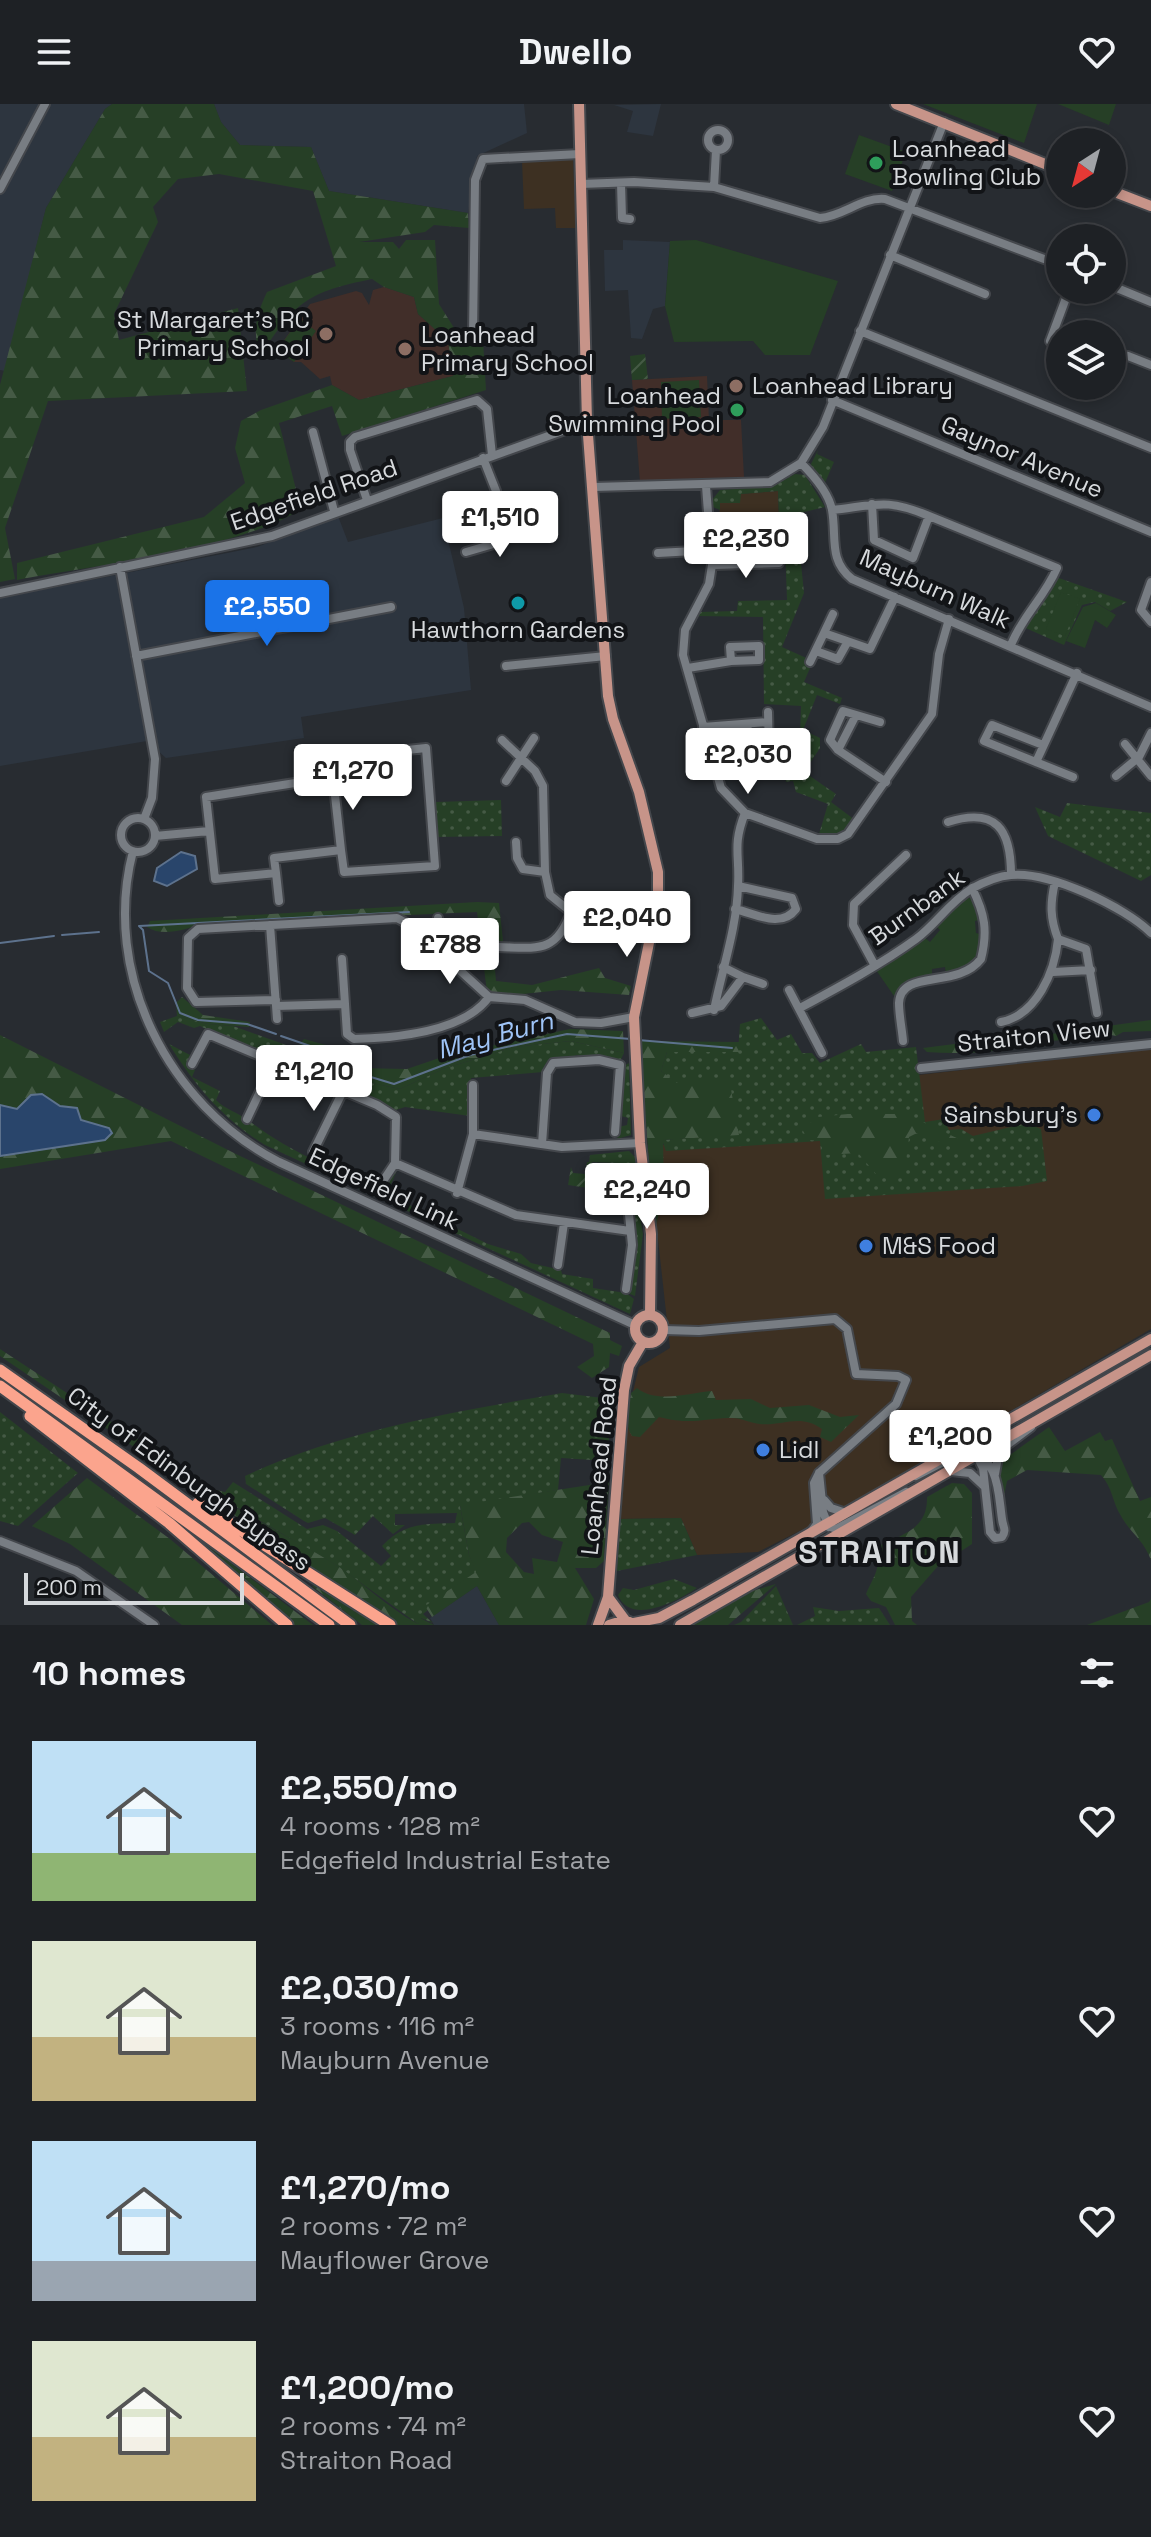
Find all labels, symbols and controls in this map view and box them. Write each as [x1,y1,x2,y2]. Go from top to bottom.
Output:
text: Dwello [518,29,633,75]
icon: menu [32,30,76,74]
icon: heart [1075,30,1119,74]
north arrow [1046,128,1126,208]
map controls [1046,128,1126,400]
place label: Loanhead Bowling Club [892,133,1041,192]
marker: Loanhead Bowling Club [867,154,885,172]
button: locate [1046,224,1126,304]
place label: St Margaret's RC Primary School [117,304,310,363]
place label: Loanhead Primary School [421,319,594,378]
button: layers [1046,320,1126,400]
marker: St Margaret's RC Primary School [317,325,335,343]
marker: Loanhead Primary School [396,340,414,358]
place label: Loanhead Library [752,370,953,401]
marker: Loanhead Library [727,377,745,395]
place label: Loanhead Swimming Pool [548,380,721,439]
marker: Loanhead Swimming Pool [728,401,746,419]
street label: Gaynor Avenue [936,408,1108,505]
street label: Edgefield Road [226,451,401,538]
pin: £1,510 [435,491,565,559]
text: £1,510 [460,500,540,534]
pin: £2,230 [681,512,811,580]
text: £2,230 [702,521,790,555]
street label: Mayburn Walk [855,541,1016,636]
pin: £2,550 [202,580,332,648]
text: £2,550 [223,589,311,623]
marker: Hawthorn Gardens [509,594,527,612]
place label: Hawthorn Gardens [411,614,625,645]
pin: £2,030 [683,728,813,796]
text: £2,030 [704,737,792,771]
pin: £1,270 [288,744,418,812]
text: £1,270 [312,753,394,787]
street label: Burnbank [863,861,971,952]
pin: £2,040 [562,891,692,959]
text: £2,040 [582,900,672,934]
pin: £788 [403,918,497,986]
text: £788 [419,927,481,961]
water label: May Burn [433,1003,558,1067]
street label: Straiton View [956,1012,1112,1059]
pin: £1,210 [249,1045,379,1113]
text: £1,210 [274,1054,354,1088]
place label: Sainsbury's [944,1099,1078,1130]
marker: Sainsbury's [1085,1106,1103,1124]
street label: Edgefield Link [304,1140,464,1237]
pin: £2,240 [582,1163,712,1231]
text: £2,240 [603,1172,691,1206]
place label: M&S Food [882,1230,996,1261]
marker: M&S Food [857,1237,875,1255]
street label: Loanhead Road [574,1375,623,1557]
street label: City of Edinburgh Bypass [61,1380,317,1578]
pin: £1,200 [885,1410,1015,1478]
text: £1,200 [907,1419,993,1453]
place label: Lidl [779,1434,819,1465]
marker: Lidl [754,1441,772,1459]
district label: STRAITON [798,1532,962,1572]
scale bar [24,1569,244,1605]
text: 200 m [36,1573,102,1601]
icon: filters [1075,1651,1119,1695]
text: 10 homes [32,1652,186,1695]
text: £2,550/mo [280,1766,458,1809]
icon: home [96,1773,192,1869]
icon: heart [1075,1799,1119,1843]
text: 4 rooms · 128 m² [280,1809,480,1843]
text: Edgefield Industrial Estate [280,1843,611,1877]
text: £2,030/mo [280,1966,459,2009]
icon: home [96,1973,192,2069]
icon: heart [1075,1999,1119,2043]
text: 3 rooms · 116 m² [280,2009,474,2043]
text: Mayburn Avenue [280,2043,490,2077]
text: £1,270/mo [280,2166,451,2209]
icon: home [96,2173,192,2269]
icon: heart [1075,2199,1119,2243]
text: 2 rooms · 72 m² [280,2209,467,2243]
text: Mayflower Grove [280,2243,489,2277]
text: £1,200/mo [280,2366,454,2409]
icon: home [96,2373,192,2469]
icon: heart [1075,2399,1119,2443]
text: 2 rooms · 74 m² [280,2409,466,2443]
text: Straiton Road [280,2443,453,2477]

